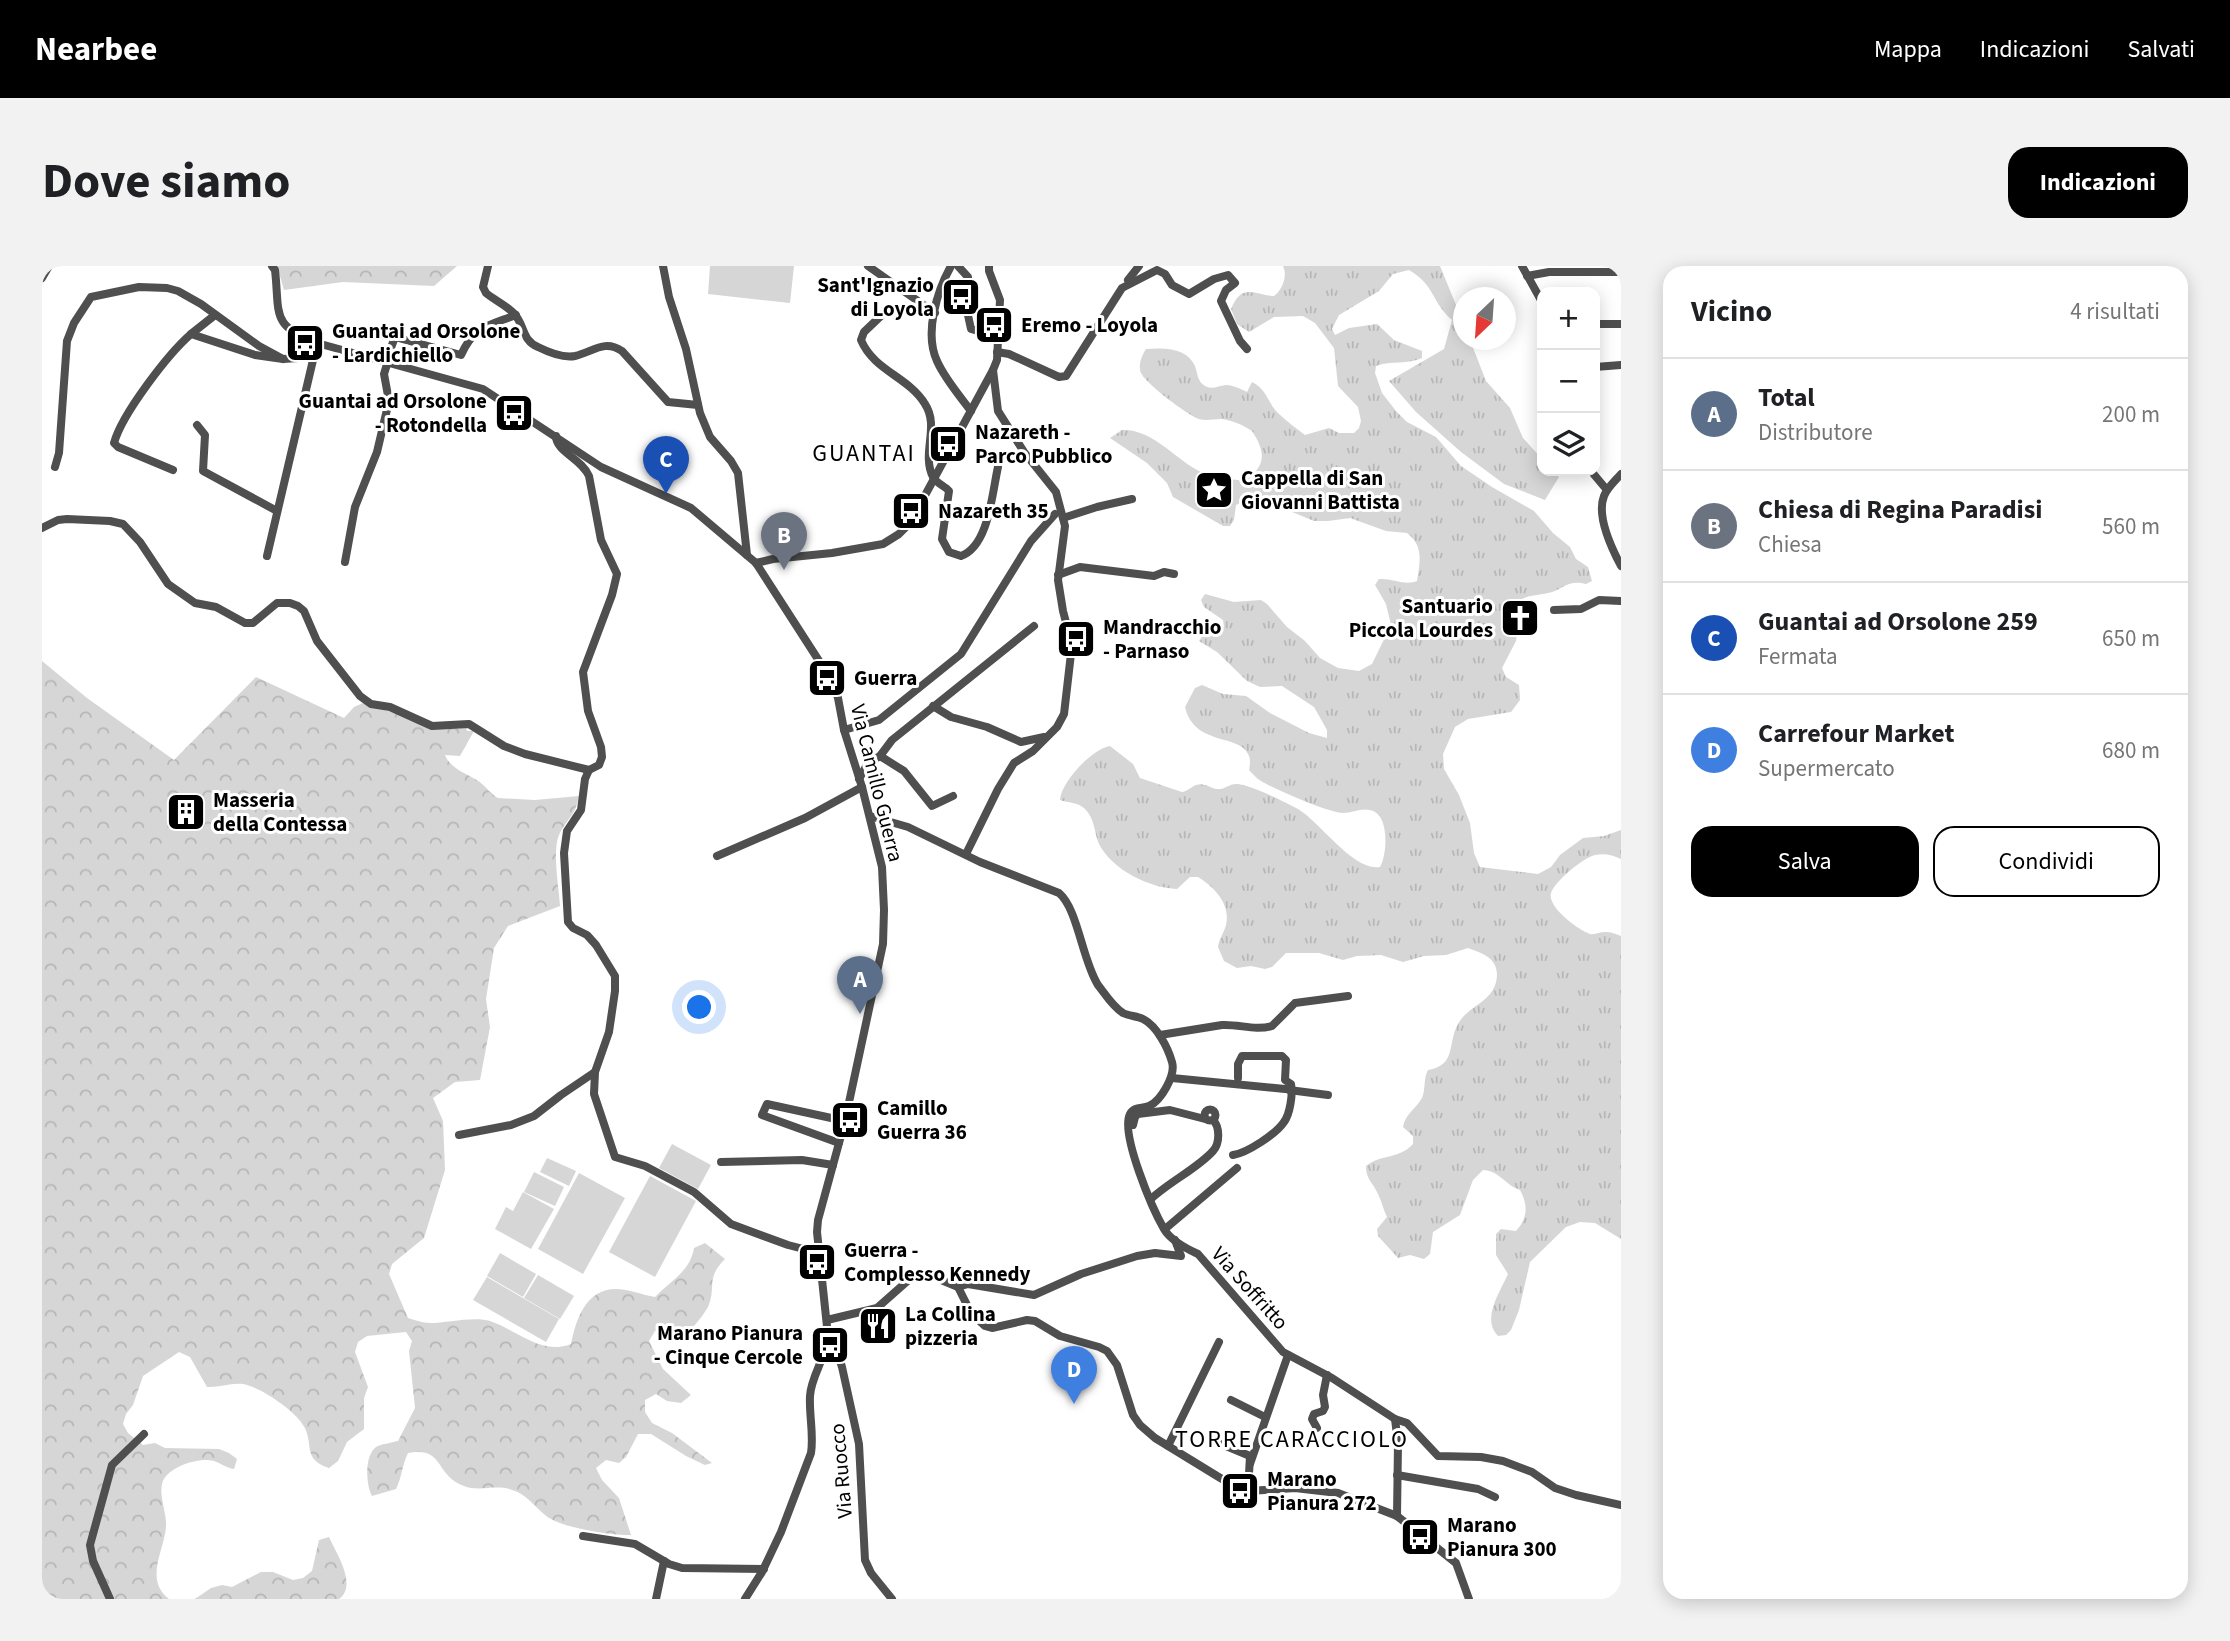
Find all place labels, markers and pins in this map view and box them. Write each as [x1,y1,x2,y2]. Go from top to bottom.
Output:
place label: Sant'Ignazio di Loyola [817,270,934,324]
bus stop icon: Sant'Ignazio di Loyola [940,276,982,318]
bus stop icon: Eremo - Loyola [973,304,1015,346]
place label: Eremo - Loyola [1021,310,1158,340]
place label: Guantai ad Orsolone - Lardichiello [332,316,521,370]
bus stop icon: Guantai ad Orsolone - Lardichiello [284,322,326,364]
place label: Guantai ad Orsolone - Rotondella [299,386,487,440]
bus stop icon: Guantai ad Orsolone - Rotondella [493,392,535,434]
place label: Nazareth - Parco Pubblico [975,417,1112,471]
bus stop icon: Nazareth - Parco Pubblico [927,423,969,465]
pin: C [643,436,689,494]
place label: Cappella di San Giovanni Battista [1241,463,1400,517]
place icon: Cappella di San Giovanni Battista [1193,469,1235,511]
bus stop icon: Nazareth 35 [890,490,932,532]
place label: Nazareth 35 [938,496,1049,526]
pin: B [761,512,807,570]
place label: Santuario Piccola Lourdes [1349,591,1493,645]
church icon: Santuario Piccola Lourdes [1499,597,1541,639]
place label: Mandracchio - Parnaso [1103,612,1221,666]
bus stop icon: Mandracchio - Parnaso [1055,618,1097,660]
bus stop icon: Guerra [806,657,848,699]
place label: Guerra [854,663,917,693]
place label: Masseria della Contessa [213,785,347,839]
building icon: Masseria della Contessa [165,791,207,833]
pin: A [837,956,883,1014]
place label: Camillo Guerra 36 [877,1093,967,1147]
bus stop icon: Camillo Guerra 36 [829,1099,871,1141]
place label: Guerra - Complesso Kennedy [844,1235,1031,1289]
bus stop icon: Guerra - Complesso Kennedy [796,1241,838,1283]
place label: La Collina pizzeria [905,1299,996,1353]
restaurant icon: La Collina pizzeria [857,1305,899,1347]
place label: Marano Pianura - Cinque Cercole [654,1318,803,1372]
bus stop icon: Marano Pianura - Cinque Cercole [809,1324,851,1366]
pin: D [1051,1346,1097,1404]
place label: Marano Pianura 272 [1267,1464,1377,1518]
bus stop icon: Marano Pianura 272 [1219,1470,1261,1512]
place label: Marano Pianura 300 [1447,1510,1557,1564]
bus stop icon: Marano Pianura 300 [1399,1516,1441,1558]

